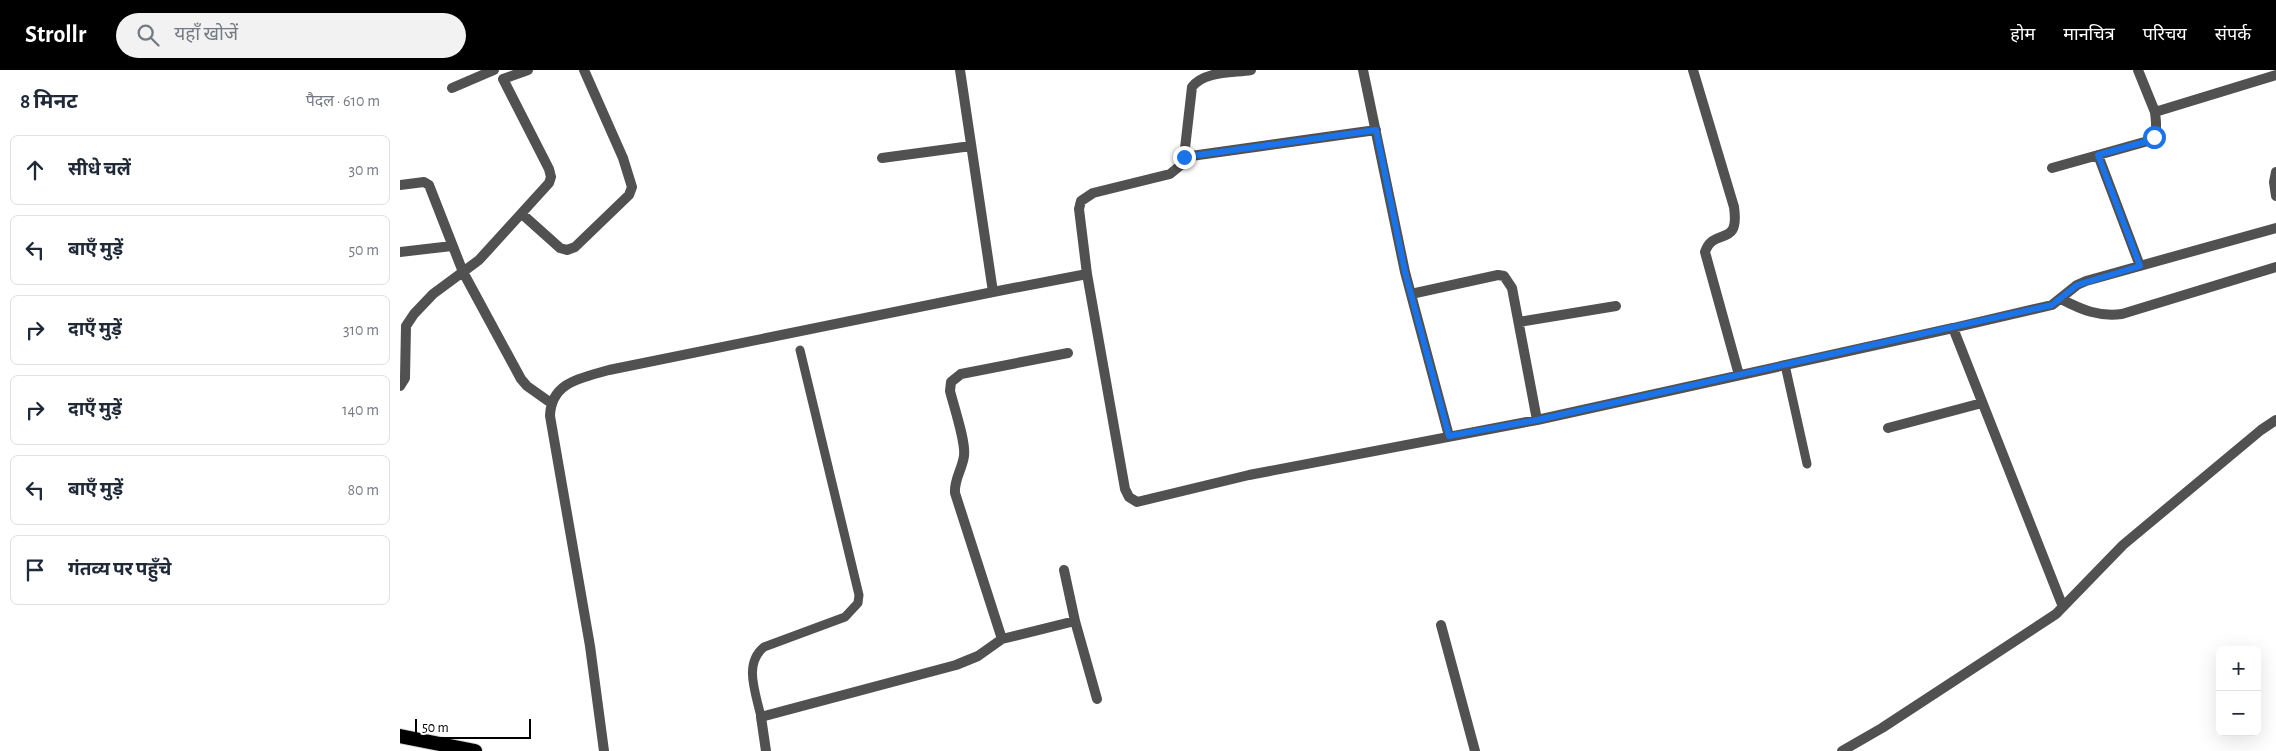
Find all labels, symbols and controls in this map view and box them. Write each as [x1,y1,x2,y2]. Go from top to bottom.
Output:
search box [116,13,466,58]
icon: search [134,21,162,49]
text: Strollr [25,23,86,47]
text: यहाँ खोजें [174,25,238,44]
text: होम [2010,26,2035,44]
text: मानचित्र [2063,26,2115,44]
text: परिचय [2143,26,2187,44]
text: संपर्क [2215,26,2251,44]
text: 8 मिनट [20,91,78,112]
text: पैदल · 610 m [306,93,380,109]
route start [2143,126,2166,149]
route end [1173,146,1196,169]
icon: ahead [21,156,49,184]
text: सीधे चलें [68,160,131,179]
text: 30 m [349,162,379,178]
icon: left [21,236,49,264]
text: बाएँ मुड़ें [68,240,123,259]
text: 50 m [348,242,379,258]
icon: right [21,316,49,344]
text: दाएँ मुड़ें [68,320,122,339]
text: 310 m [343,322,379,338]
icon: right [21,396,49,424]
text: दाएँ मुड़ें [68,400,122,419]
text: 140 m [342,402,379,418]
icon: left [21,476,49,504]
text: बाएँ मुड़ें [68,480,123,499]
text: 80 m [348,482,379,498]
icon: arrive [21,556,49,584]
text: गंतव्य पर पहुँचे [68,560,171,579]
map controls [2216,646,2261,736]
button: + [2216,646,2261,691]
button: − [2216,691,2261,736]
scale bar [415,716,531,739]
text: 50 m [422,721,449,735]

